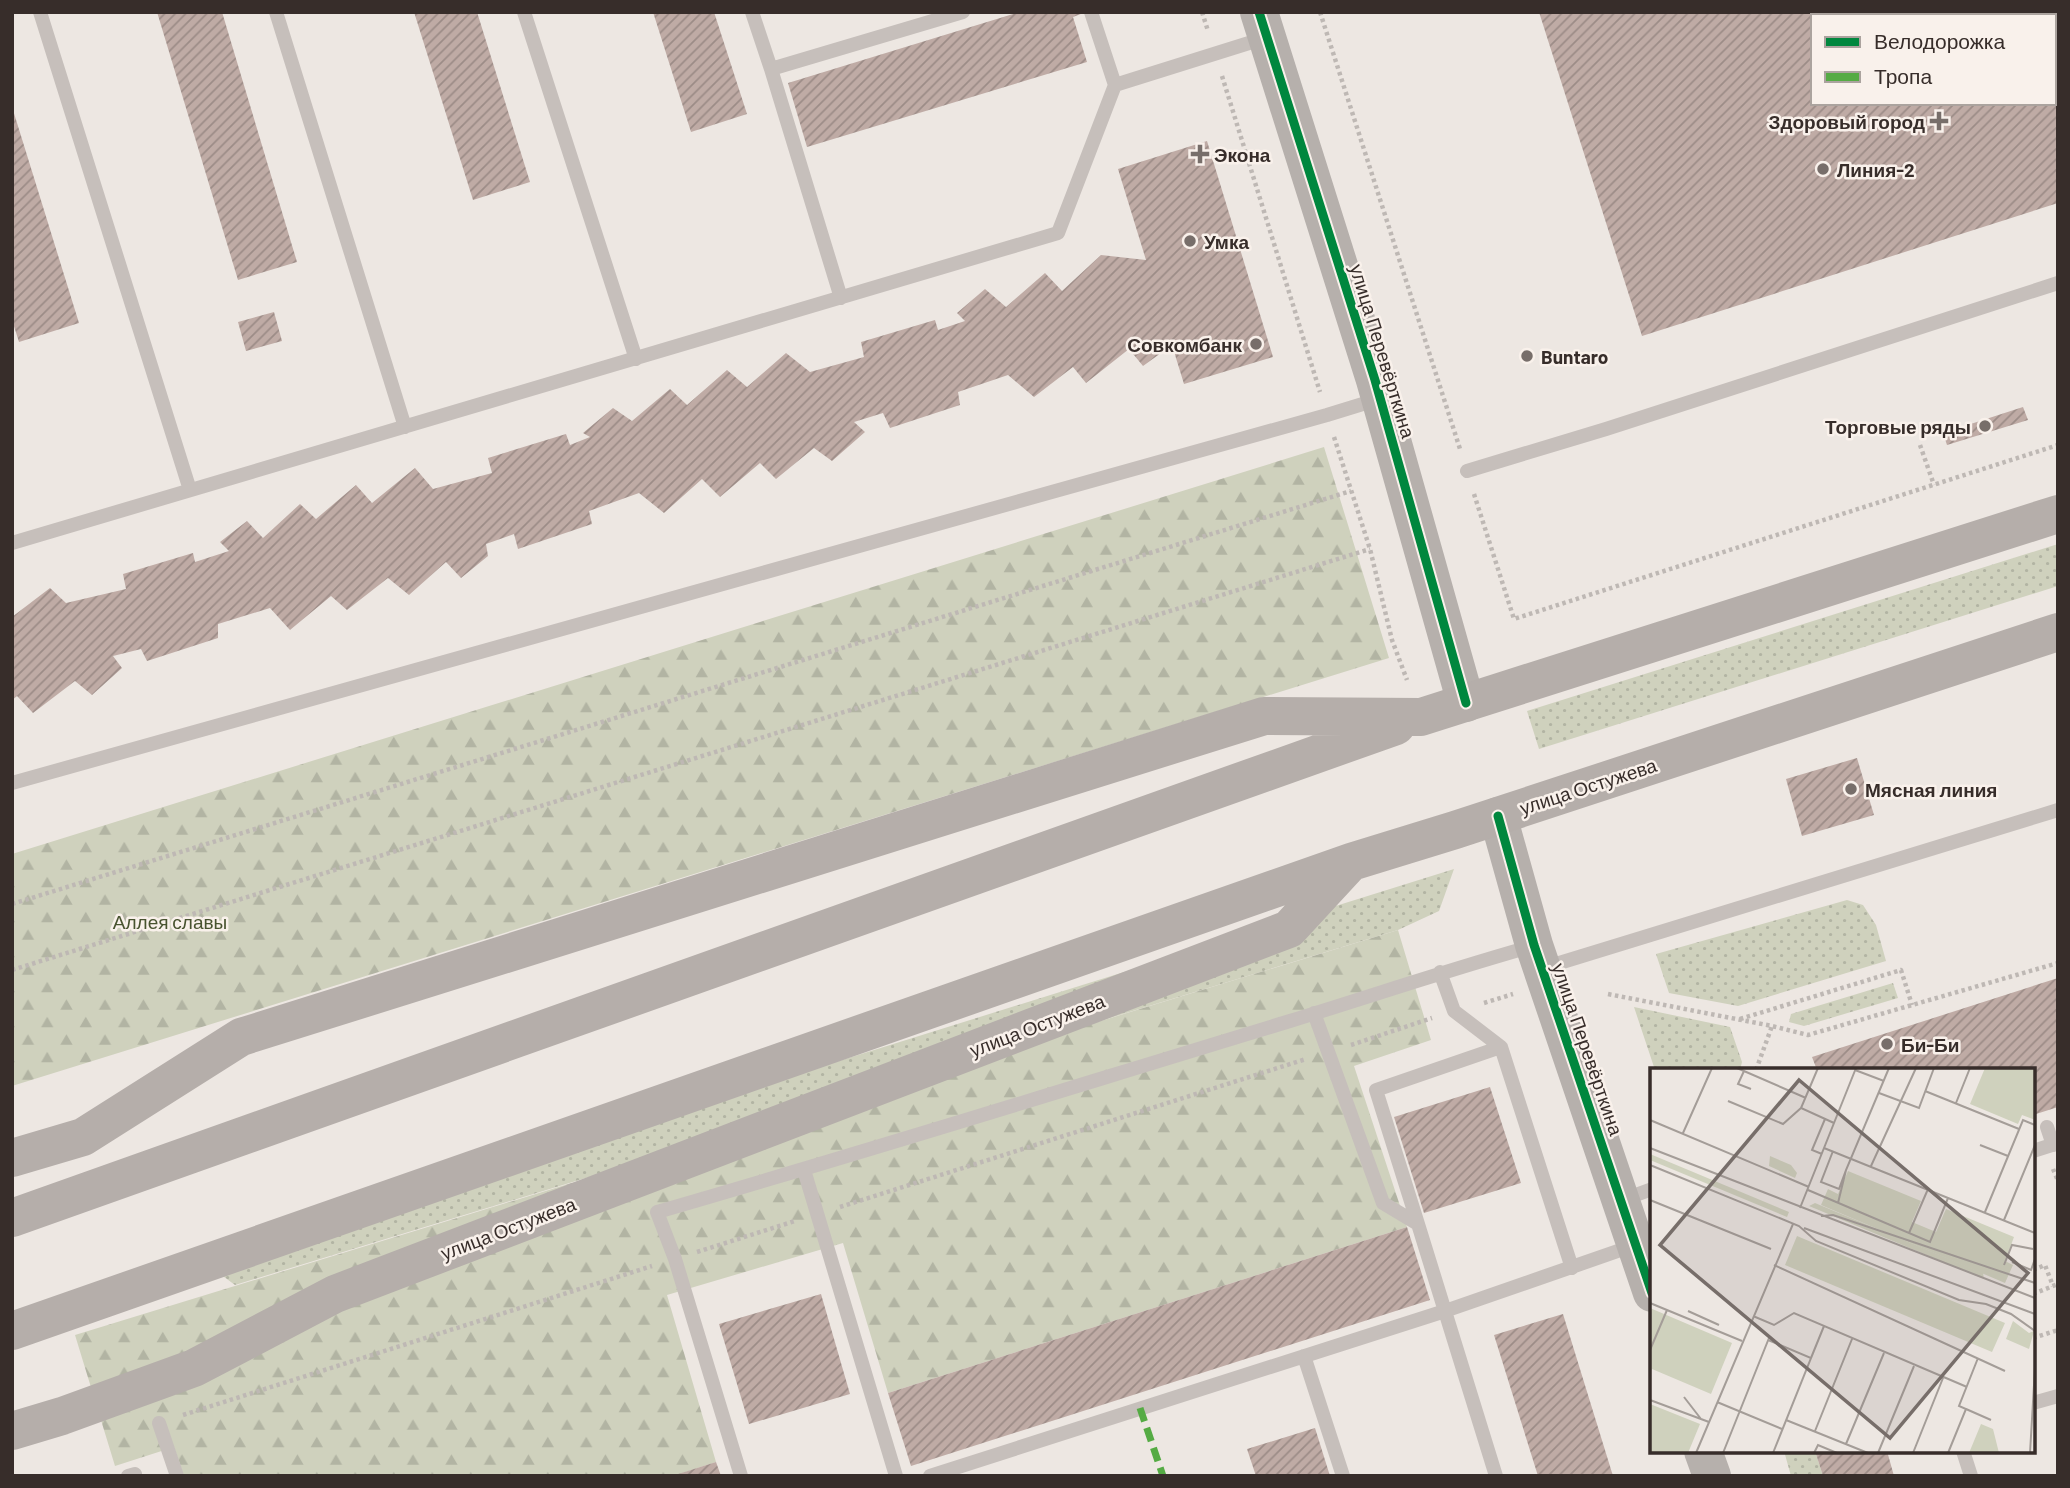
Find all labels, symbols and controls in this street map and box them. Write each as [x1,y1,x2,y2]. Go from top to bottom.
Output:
legend [1811,14,2056,105]
text: Велодорожка [1874,28,2005,53]
text: Тропа [1874,63,1932,88]
place label: Здоровый город [1769,110,1925,133]
marker: Здоровый город [1931,113,1947,129]
place label: Экона [1214,143,1271,166]
marker: Экона [1192,146,1208,162]
place label: Линия-2 [1837,158,1915,181]
marker: Линия-2 [1815,161,1831,177]
place label: Умка [1204,230,1249,253]
marker: Умка [1182,233,1198,249]
street label: улица Перевёрткина [1346,261,1421,441]
place label: Совкомбанк [1127,333,1242,356]
marker: Совкомбанк [1248,336,1264,352]
place label: Buntaro [1541,345,1608,368]
marker: Buntaro [1519,348,1535,364]
place label: Торговые ряды [1825,415,1971,438]
marker: Торговые ряды [1977,418,1993,434]
street label: улица Остужева [1517,753,1660,819]
place label: Мясная линия [1865,778,1997,801]
marker: Мясная линия [1843,781,1859,797]
park label: Аллея славы [113,910,227,933]
street label: улица Перевёрткина [1548,960,1628,1139]
street label: улица Остужева [966,989,1108,1061]
place label: Би-Би [1901,1033,1959,1056]
marker: Би-Би [1879,1036,1895,1052]
inset map [1650,1068,2035,1453]
street label: улица Остужева [437,1192,579,1264]

